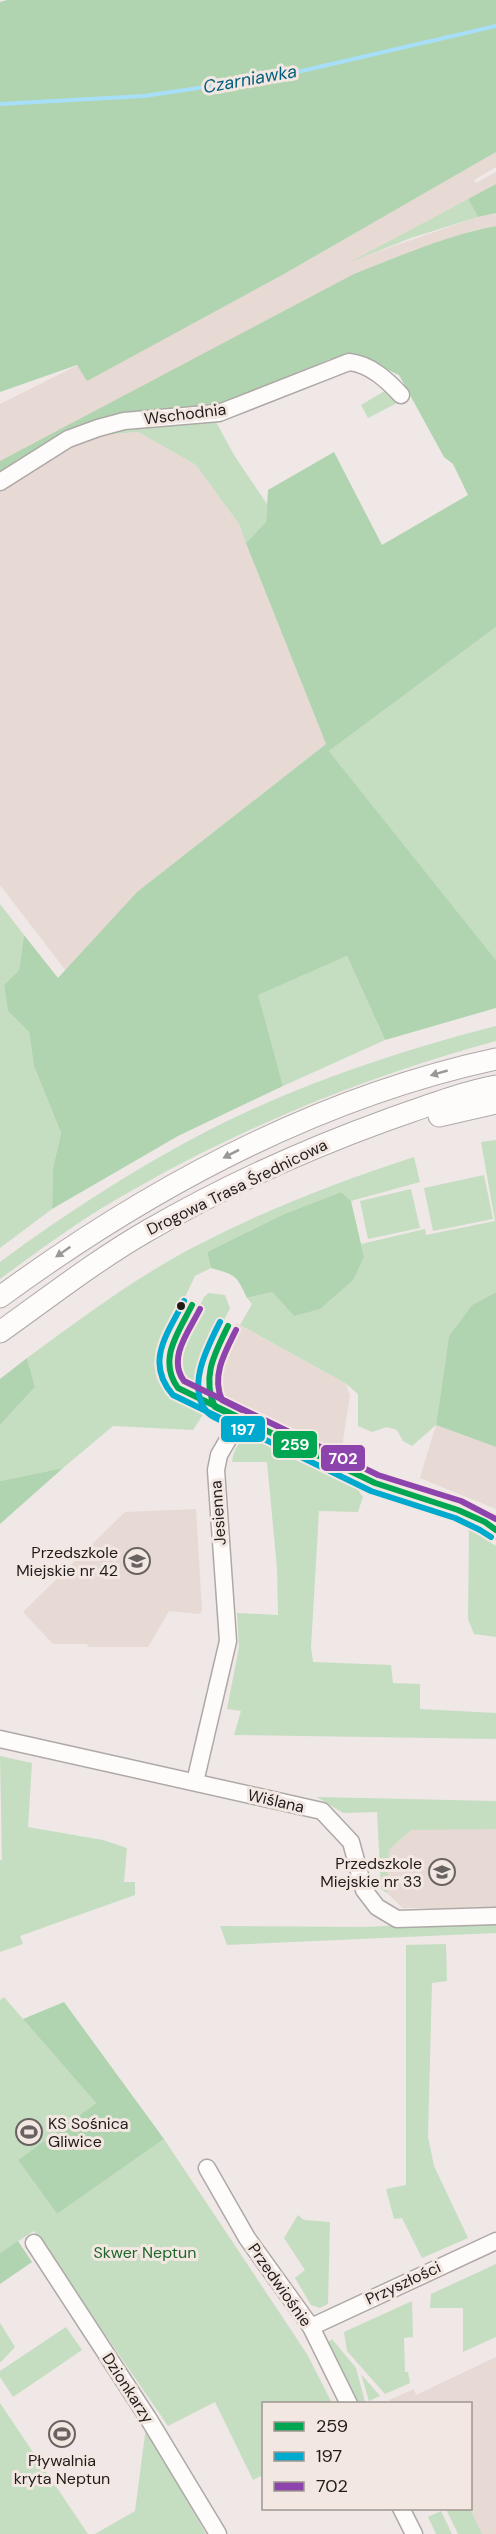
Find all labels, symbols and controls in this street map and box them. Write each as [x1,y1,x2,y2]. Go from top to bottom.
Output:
water label: Czarniawka [201,59,299,99]
street label: Wschodnia [143,399,227,429]
one-way arrow [430,1069,448,1078]
street label: Drogowa Trasa Średnicowa [143,1134,331,1240]
one-way arrow [223,1150,240,1159]
one-way arrow [55,1246,71,1258]
unlabelled marker [175,1300,187,1312]
line badge: 197 [220,1415,266,1443]
text: 197 [231,1419,256,1440]
line badge: 259 [272,1430,318,1459]
text: 259 [281,1434,309,1455]
line badge: 702 [320,1444,366,1472]
text: 702 [329,1448,357,1469]
street label: Jesienna [205,1480,231,1546]
place label: Przedszkole Miejskie nr 42 [16,1542,118,1581]
school or university icon: Przedszkole Miejskie nr 42 [122,1546,152,1576]
street label: Wiślana [246,1784,306,1818]
place label: Przedszkole Miejskie nr 33 [320,1853,422,1892]
school or university icon: Przedszkole Miejskie nr 33 [427,1857,457,1887]
place label: KS Sośnica Gliwice [48,2113,129,2152]
sports icon: KS Sośnica Gliwice [14,2117,44,2147]
street label: Przedwiośnie [243,2239,317,2331]
park label: Skwer Neptun [94,2242,196,2263]
street label: Przyszłości [362,2256,444,2310]
street label: Dzionkarzy [97,2349,159,2427]
legend [262,2402,472,2510]
text: 259 [316,2414,348,2438]
sports icon: Pływalnia kryta Neptun [47,2419,77,2449]
text: 197 [316,2444,342,2468]
place label: Pływalnia kryta Neptun [14,2450,110,2489]
text: 702 [316,2474,348,2498]

